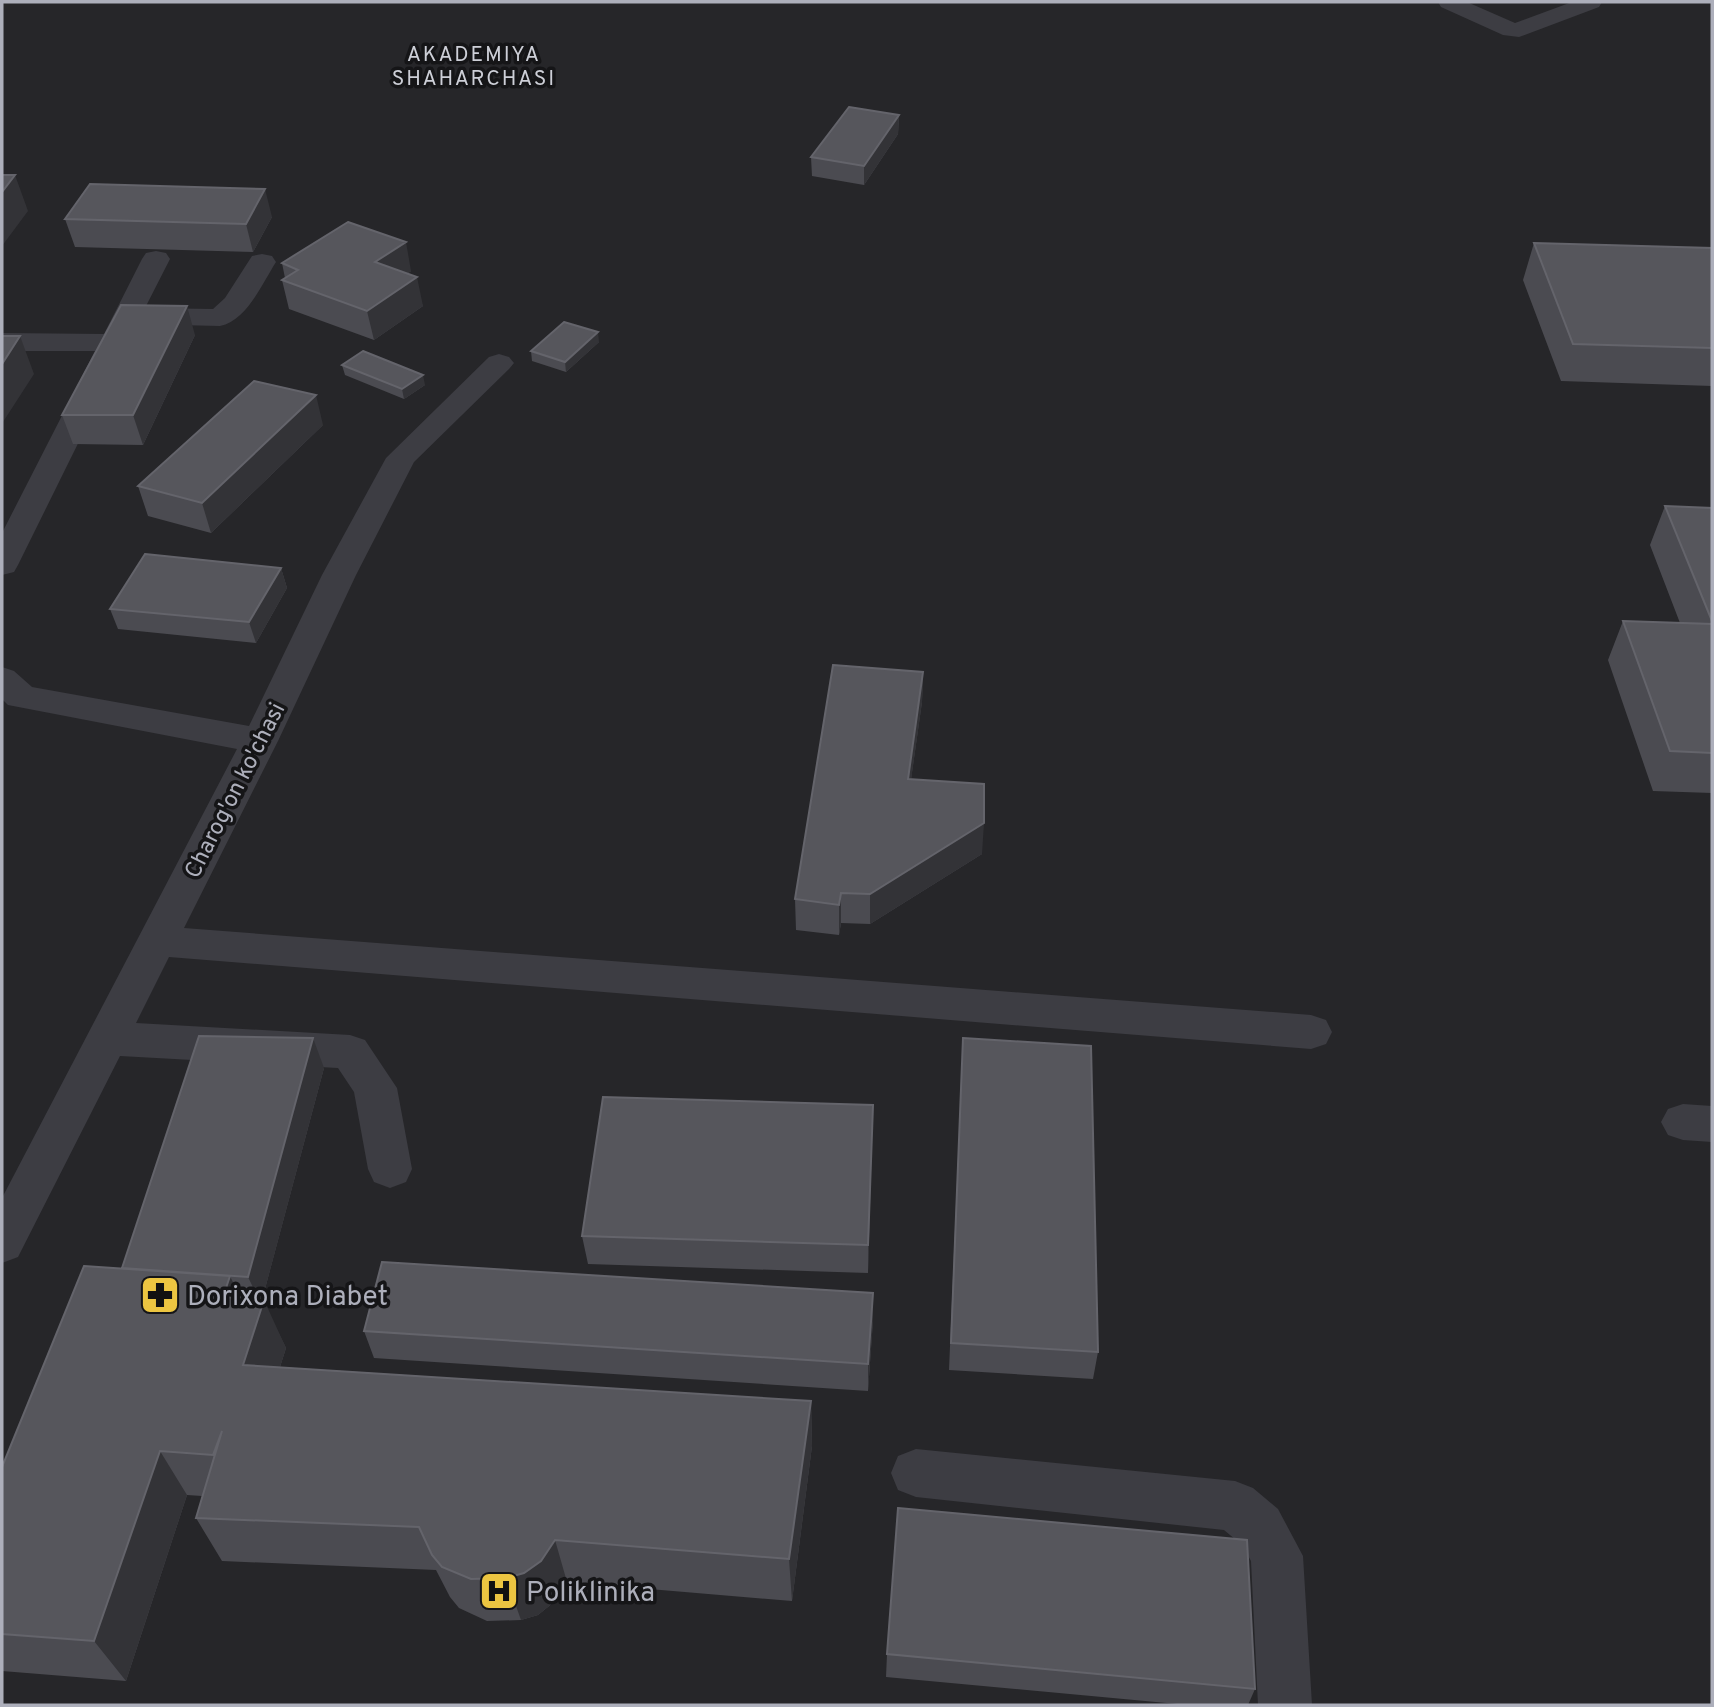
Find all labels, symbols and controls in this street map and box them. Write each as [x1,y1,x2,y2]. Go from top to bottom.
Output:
district label: AKADEMIYA SHAHARCHASI [392,42,556,93]
street label: Charog'on ko'chasi [179,698,293,884]
pharmacy icon: Dorixona Diabet [139,1274,181,1316]
place label: Dorixona Diabet [187,1280,388,1316]
hospital icon: Poliklinika [478,1570,520,1612]
place label: Poliklinika [526,1576,655,1612]

